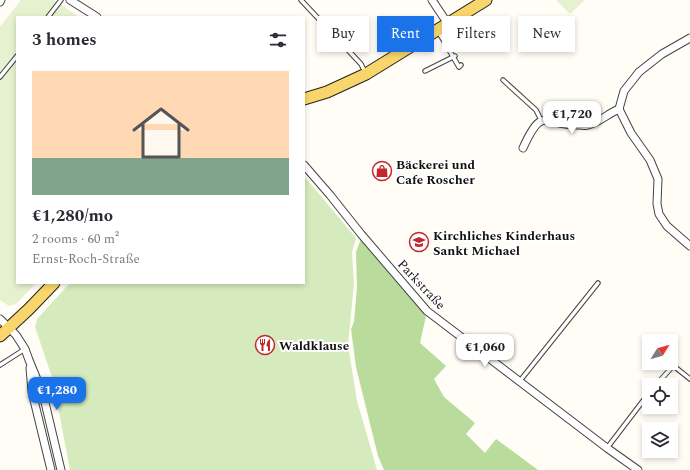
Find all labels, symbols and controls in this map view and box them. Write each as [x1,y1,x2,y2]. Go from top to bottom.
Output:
chip: Buy [317,16,369,52]
chip: Rent [377,16,434,52]
chip: Filters [442,16,510,52]
chip: New [518,16,575,52]
text: 3 homes [32,27,97,53]
icon: filters [267,29,289,51]
icon: home [125,97,197,169]
pin: €1,720 [539,101,605,135]
text: €1,720 [552,104,592,124]
place label: Bäckerei und Cafe Roscher [396,155,476,190]
shop icon: Bäckerei und Cafe Roscher [371,160,393,182]
text: €1,280/mo [32,203,113,229]
place label: Kirchliches Kinderhaus Sankt Michael [433,226,575,261]
text: 2 rooms · 60 m² [32,229,119,249]
school or university icon: Kirchliches Kinderhaus Sankt Michael [408,231,430,253]
text: Ernst-Roch-Straße [32,249,140,269]
street label: Parkstraße [393,255,450,314]
restaurant icon: Waldklause [254,334,276,356]
pin: €1,060 [452,334,518,368]
north arrow [642,334,678,370]
map controls [642,334,678,458]
place label: Waldklause [279,336,349,356]
text: €1,060 [465,337,505,357]
pin: €1,280 [24,377,90,411]
button: locate [642,378,678,414]
text: €1,280 [37,380,77,400]
button: layers [642,422,678,458]

